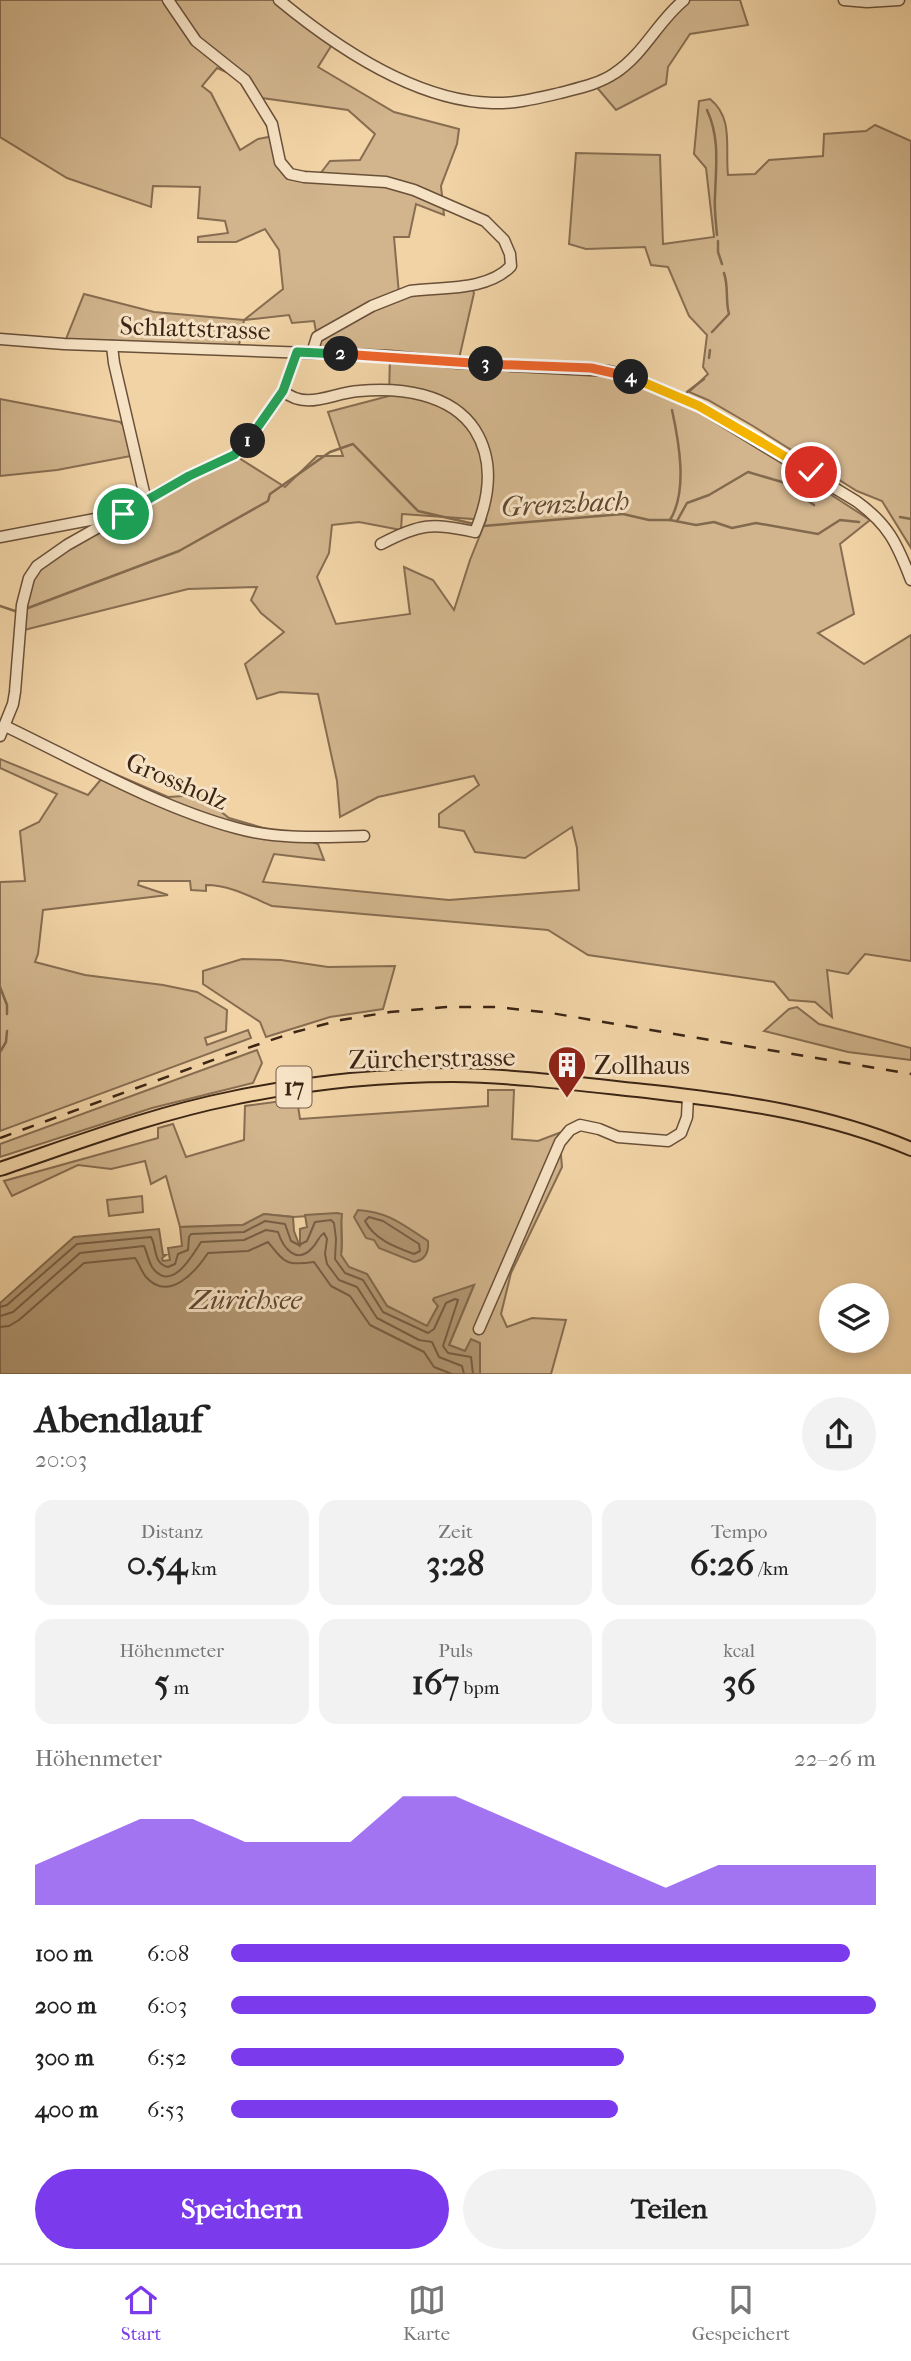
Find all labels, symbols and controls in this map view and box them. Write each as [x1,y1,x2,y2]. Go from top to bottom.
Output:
street label: Schlattstrasse [119,310,271,347]
pin: 2 [324,336,358,372]
text: 2 [336,342,345,364]
pin: 3 [468,346,504,382]
text: 3 [482,352,489,374]
pin: 4 [614,360,648,394]
text: 4 [625,365,636,387]
pin: 1 [230,424,266,458]
text: 1 [244,429,251,451]
pin [781,442,841,502]
icon: check [792,453,830,491]
pin [93,484,153,544]
water label: Grenzbach [500,484,630,523]
icon: arrive [104,495,142,533]
street label: Grossholz [121,746,232,817]
street label: Zürcherstrasse [348,1042,516,1075]
building icon: Zollhaus [546,1044,588,1099]
place label: Zollhaus [594,1050,690,1081]
road number: 17 [276,1066,312,1107]
water label: Zürichsee [188,1283,302,1316]
map controls [819,1283,889,1353]
button: layers [819,1283,889,1353]
text: Abendlauf [35,1397,203,1442]
button: share [802,1397,876,1471]
text: 20:03 [35,1446,87,1473]
text: Distanz [141,1521,203,1543]
text: Zeit [438,1521,473,1543]
text: Tempo [711,1521,767,1543]
text: 0.54 [127,1543,187,1584]
text: 3:28 [426,1543,485,1584]
text: 6:26 [690,1543,754,1584]
text: km [187,1558,217,1580]
text: /km [754,1558,789,1580]
text: Höhenmeter [120,1640,224,1662]
text: Puls [438,1640,473,1662]
text: kcal [723,1640,755,1662]
text: 5 [154,1662,169,1703]
text: 167 [412,1662,459,1703]
text: 36 [723,1662,756,1703]
text: m [169,1677,189,1699]
text: bpm [459,1677,499,1699]
text: Höhenmeter [35,1745,162,1772]
text: 22–26 m [794,1745,876,1772]
text: 100 m [35,1940,93,1967]
text: 6:08 [147,1940,189,1967]
text: 200 m [35,1992,96,2019]
text: 6:03 [147,1992,187,2019]
text: 300 m [35,2044,94,2071]
text: 6:52 [147,2044,187,2071]
text: 400 m [35,2096,98,2123]
text: 6:53 [147,2096,184,2123]
button: Speichern [35,2169,449,2249]
button: Teilen [463,2169,876,2249]
tab: Start [121,2281,161,2345]
tab: Karte [403,2281,450,2345]
tab: Gespeichert [692,2281,790,2345]

